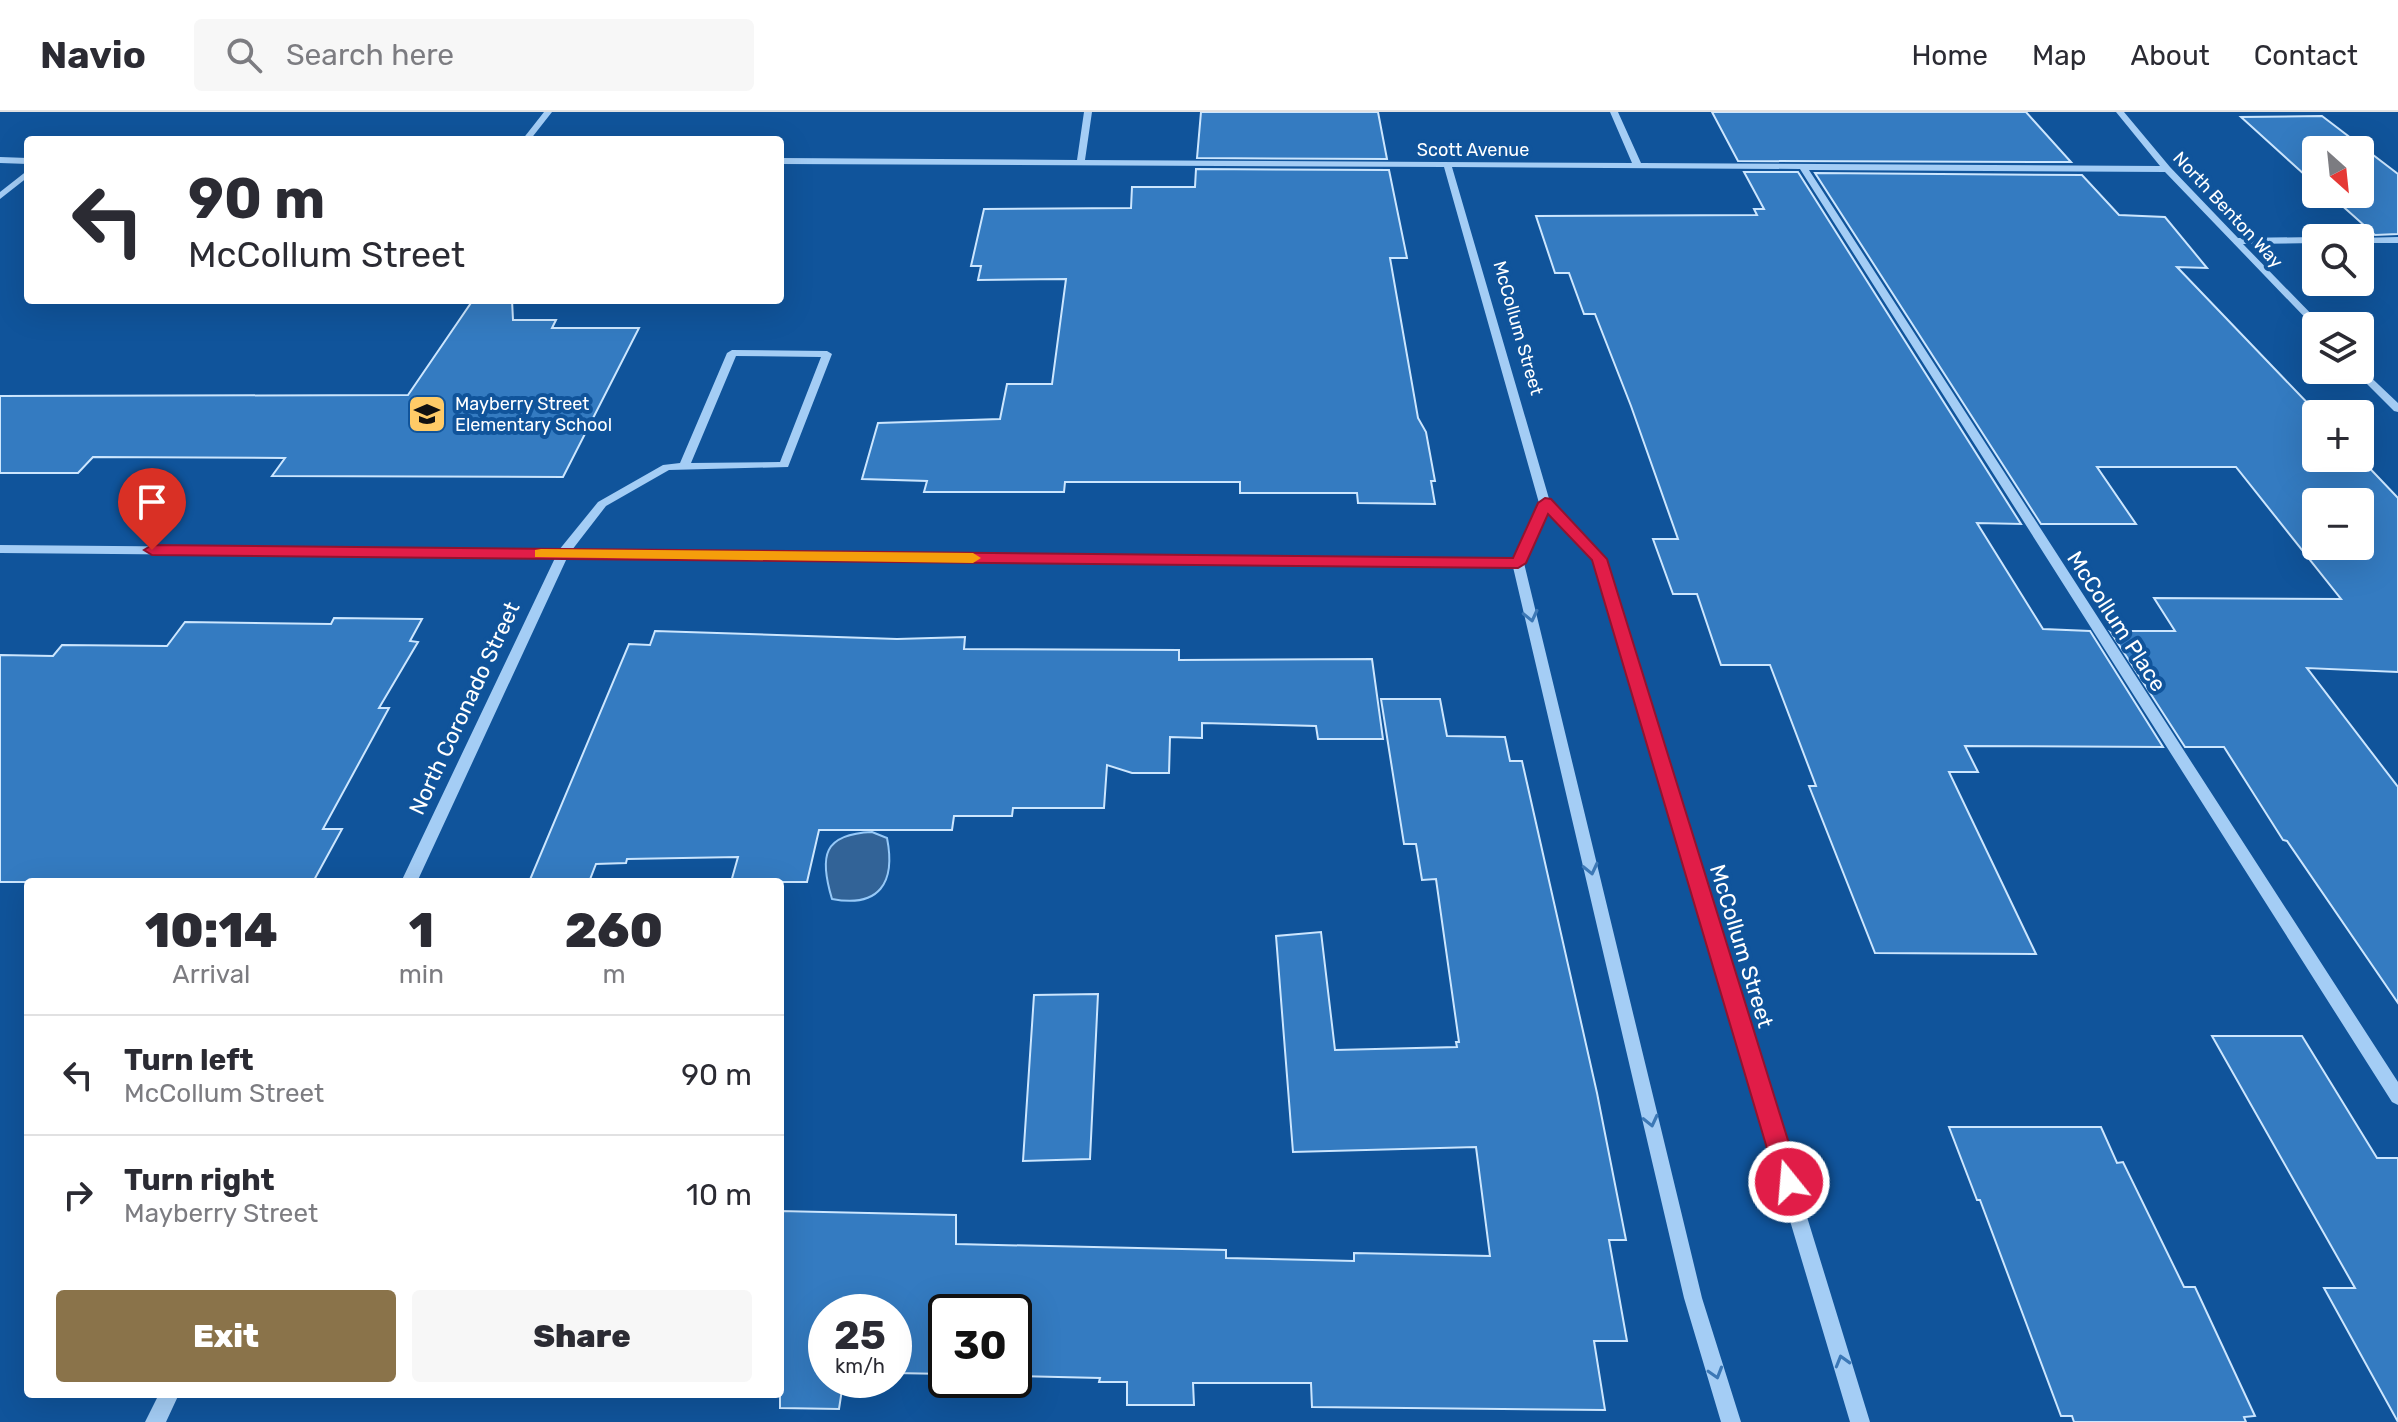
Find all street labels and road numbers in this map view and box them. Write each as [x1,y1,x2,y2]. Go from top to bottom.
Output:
street label: Scott Avenue [1417,139,1529,161]
street label: North Benton Way [2168,147,2288,273]
street label: McCollum Street [1488,258,1548,398]
street label: McCollum Place [2061,546,2172,696]
street label: North Coronado Street [403,597,526,819]
street label: McCollum Street [1704,861,1779,1031]

